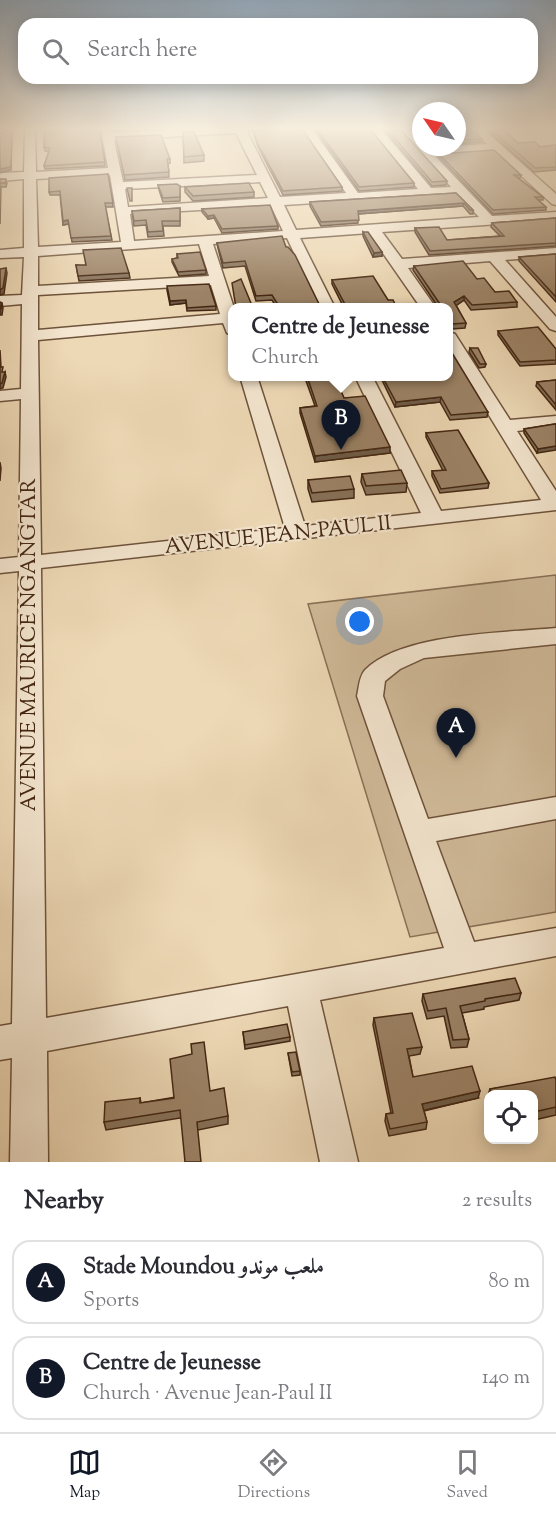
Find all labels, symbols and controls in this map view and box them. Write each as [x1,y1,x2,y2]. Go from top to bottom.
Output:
search box [18,18,538,84]
icon: search [39,35,72,68]
text: Search here [87,35,197,67]
north arrow [412,102,466,156]
popup [228,303,453,381]
text: Centre de Jeunesse [252,312,429,344]
text: Church [252,344,319,373]
pin: B [322,400,360,450]
street label: AVENUE MAURICE NGANGTAR [15,478,45,812]
street label: AVENUE JEAN-PAUL II [163,509,393,563]
your location [345,607,374,636]
pin: A [436,708,476,758]
map controls [484,1090,538,1144]
button: locate [484,1090,538,1144]
text: Nearby [24,1183,104,1220]
text: 2 results [462,1187,532,1216]
text: Stade Moundou ملعب موندو [83,1252,324,1284]
text: A [37,1268,54,1297]
text: 80 m [489,1268,530,1297]
text: Sports [83,1287,139,1316]
text: Centre de Jeunesse [83,1348,261,1380]
text: B [39,1364,52,1393]
text: 140 m [482,1364,530,1393]
text: Church · Avenue Jean-Paul II [83,1380,332,1409]
tab: Map [68,1446,101,1505]
tab: Directions [238,1446,310,1505]
tab: Saved [447,1446,488,1505]

